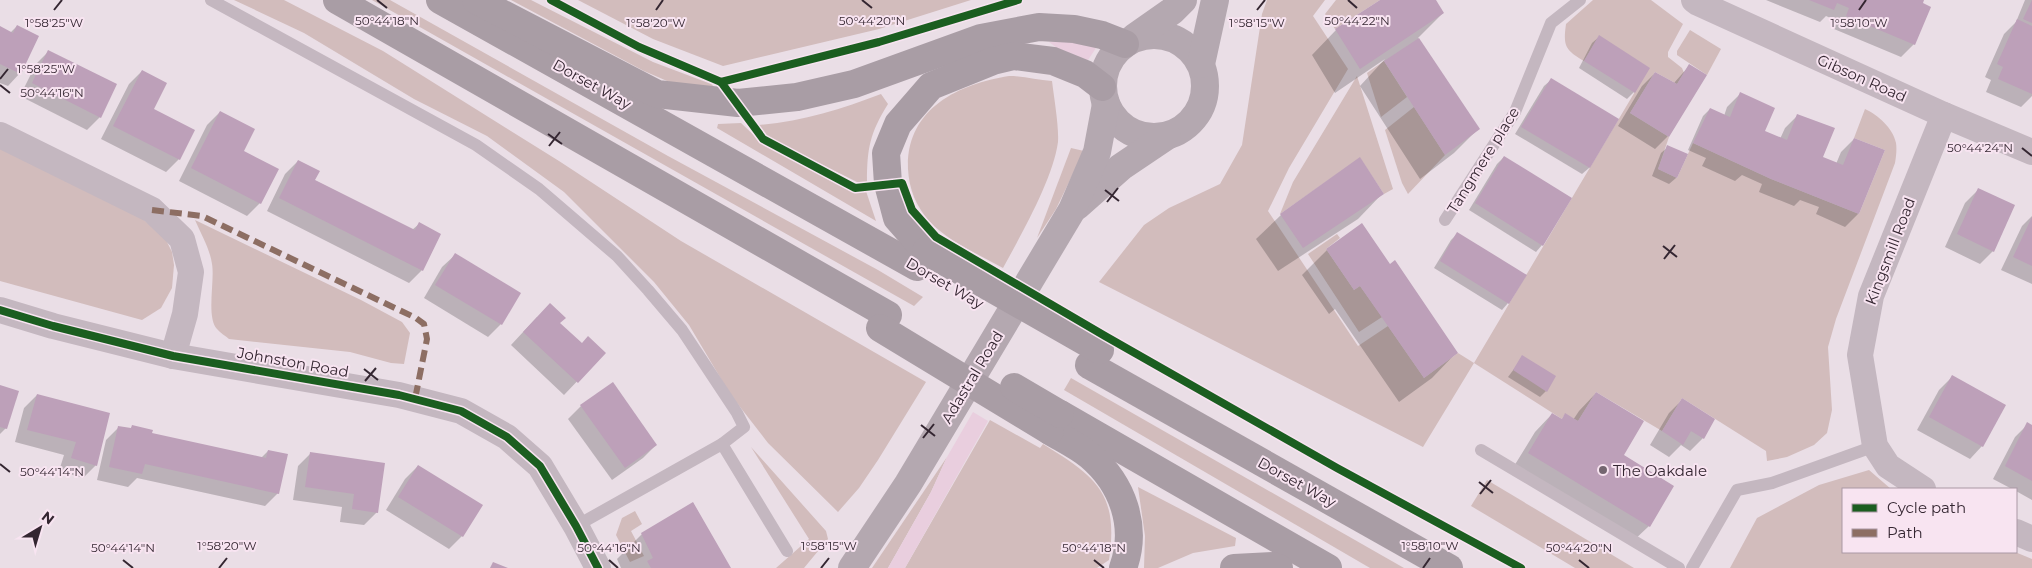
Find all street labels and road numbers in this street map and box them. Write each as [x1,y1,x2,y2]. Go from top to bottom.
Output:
street label: Gibson Road [1814,50,1910,106]
street label: Dorset Way [549,55,635,114]
street label: Tangmere place [1443,103,1523,217]
street label: Kingsmill Road [1861,195,1919,307]
street label: Dorset Way [903,253,988,313]
street label: Adastral Road [937,327,1007,427]
street label: Johnston Road [235,343,350,381]
street label: Dorset Way [1254,453,1340,512]

